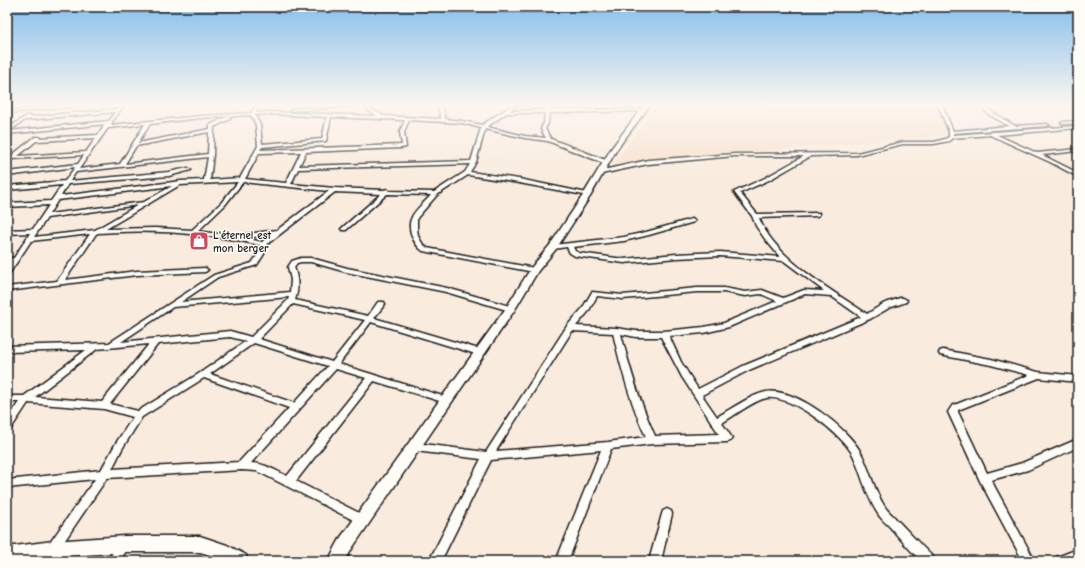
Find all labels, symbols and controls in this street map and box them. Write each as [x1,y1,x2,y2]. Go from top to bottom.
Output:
place label: L'éternel est mon berger [213,229,271,255]
shop icon: L'éternel est mon berger [188,230,210,252]

